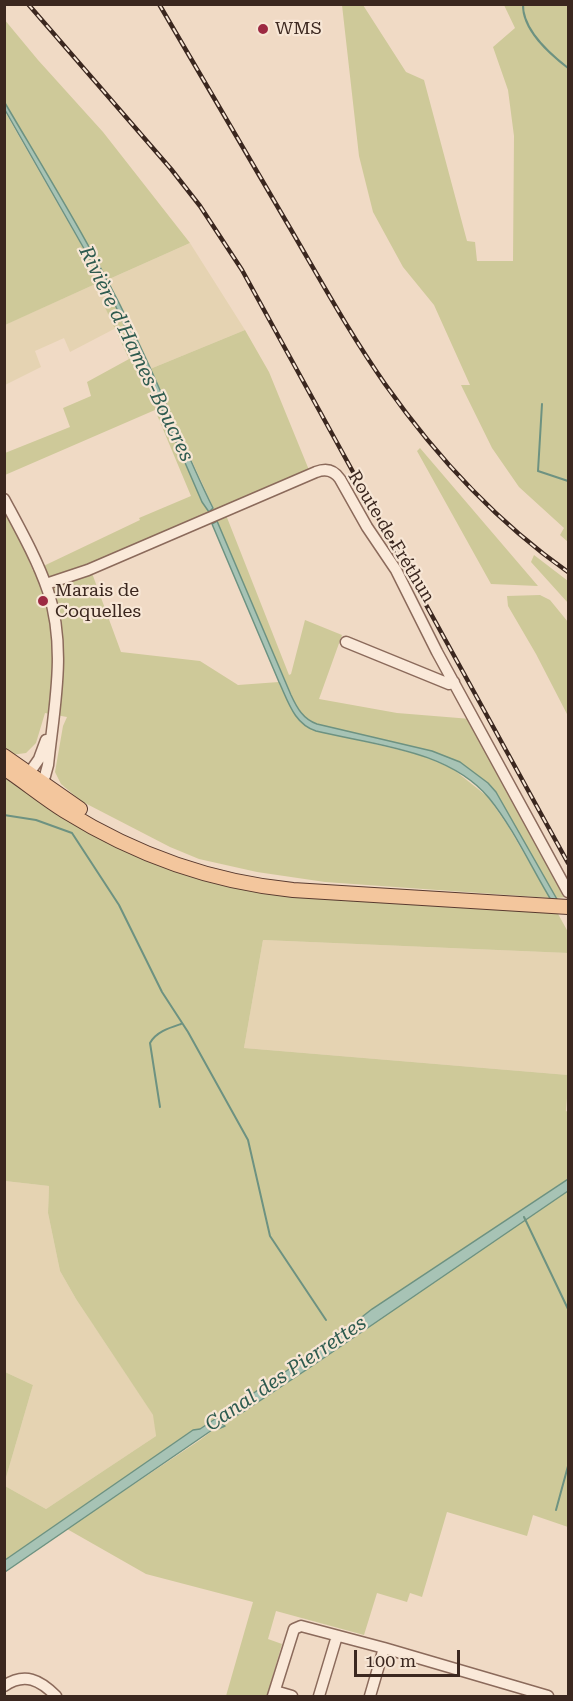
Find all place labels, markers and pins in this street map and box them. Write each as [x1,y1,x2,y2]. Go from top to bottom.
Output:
place label: WMS [275,18,322,40]
marker: WMS [256,22,270,36]
place label: Marais de Coquelles [55,580,141,622]
marker: Marais de Coquelles [36,594,50,608]

